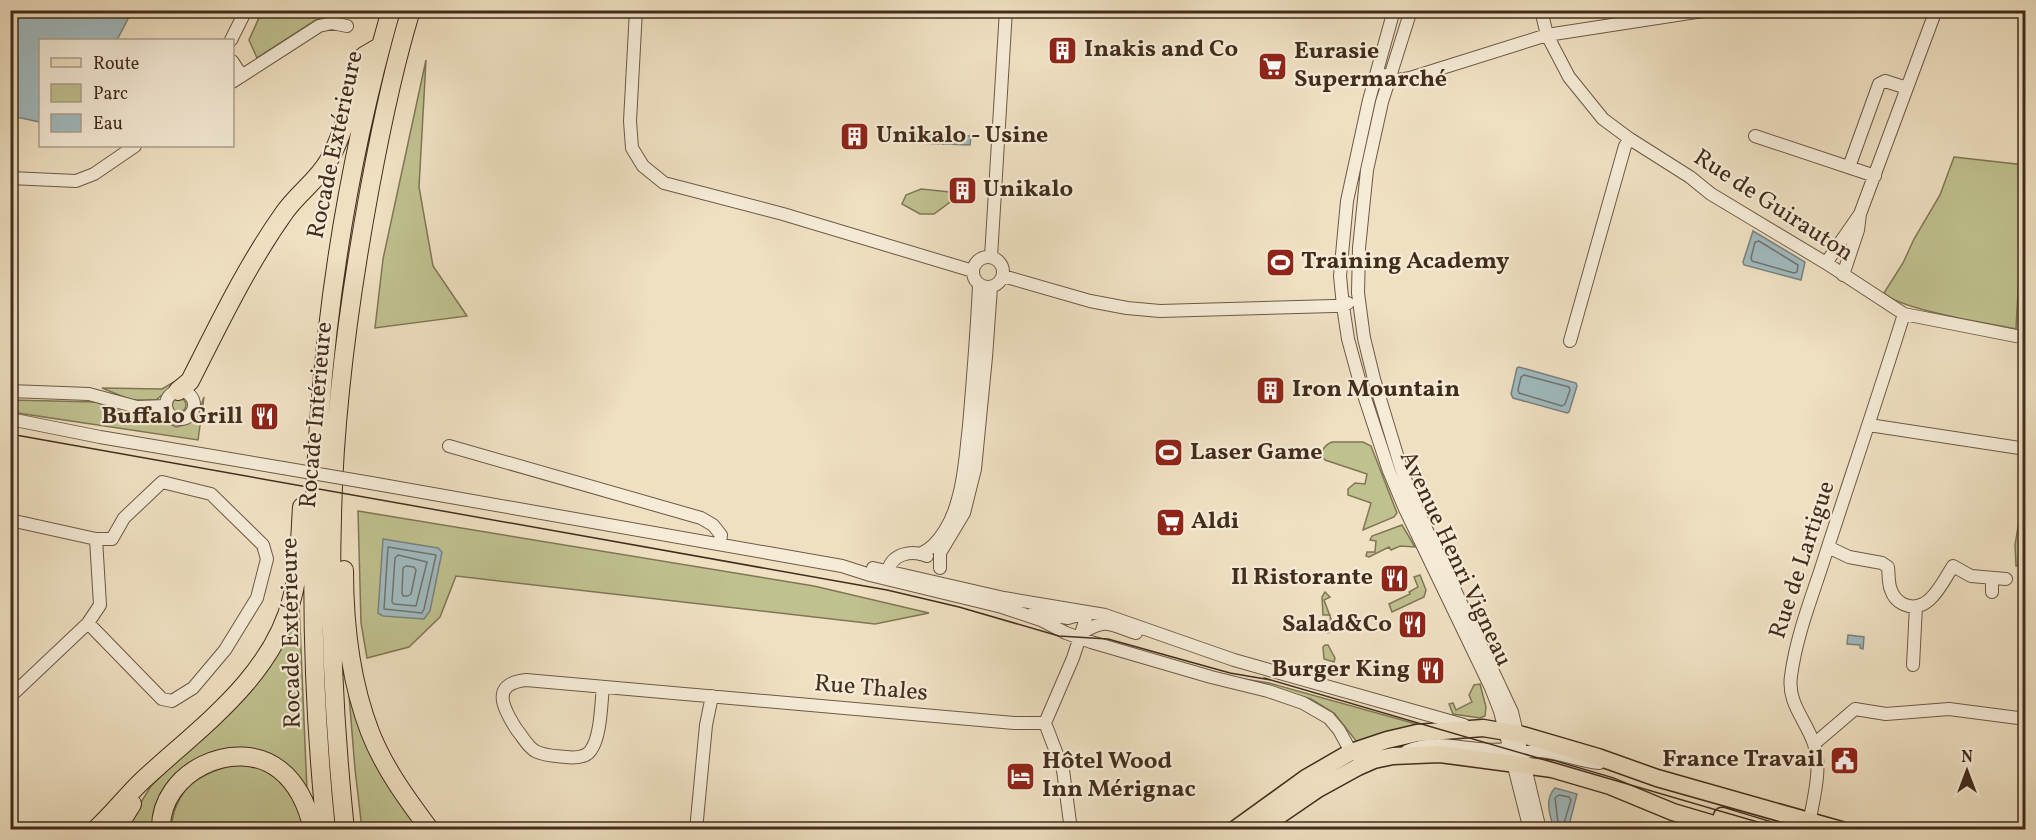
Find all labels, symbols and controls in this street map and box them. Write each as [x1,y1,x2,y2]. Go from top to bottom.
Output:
place label: Inakis and Co [1084,33,1238,67]
building icon: Inakis and Co [1047,34,1079,66]
place label: Eurasie Supermarché [1294,35,1447,97]
legend [39,39,234,147]
street label: Rocade Extérieure [299,48,373,242]
supermarket icon: Eurasie Supermarché [1257,50,1289,82]
text: Route [93,52,139,77]
text: Parc [93,82,128,107]
text: Eau [93,112,123,137]
place label: Unikalo - Usine [876,119,1048,153]
building icon: Unikalo - Usine [839,120,871,152]
street label: Rue de Guirauton [1686,141,1860,271]
place label: Unikalo [983,173,1073,207]
building icon: Unikalo [946,174,978,206]
place label: Training Academy [1301,245,1510,279]
sports icon: Training Academy [1264,246,1296,278]
street label: Rocade Intérieure [292,320,342,510]
place label: Iron Mountain [1292,373,1460,407]
building icon: Iron Mountain [1255,374,1287,406]
place label: Buffalo Grill [101,400,243,434]
restaurant icon: Buffalo Grill [248,401,280,433]
place label: Laser Game [1190,436,1322,470]
sports icon: Laser Game [1153,437,1185,469]
street label: Avenue Henri Vigneau [1390,446,1520,672]
street label: Rue de Lartigue [1761,477,1845,643]
place label: Aldi [1191,505,1239,539]
supermarket icon: Aldi [1154,506,1186,538]
street label: Rocade Extérieure [273,537,311,729]
place label: Il Ristorante [1231,561,1373,595]
restaurant icon: Il Ristorante [1378,562,1410,594]
place label: Salad&Co [1282,608,1392,642]
restaurant icon: Salad&Co [1397,609,1429,641]
place label: Burger King [1271,653,1410,687]
restaurant icon: Burger King [1415,654,1447,686]
street label: Rue Thales [813,667,929,711]
north arrow [1937,741,1997,801]
place label: France Travail [1662,743,1824,777]
public building icon: France Travail [1829,744,1861,776]
place label: Hôtel Wood Inn Mérignac [1042,745,1196,807]
text: N [1961,747,1973,769]
hotel icon: Hôtel Wood Inn Mérignac [1005,760,1037,792]

